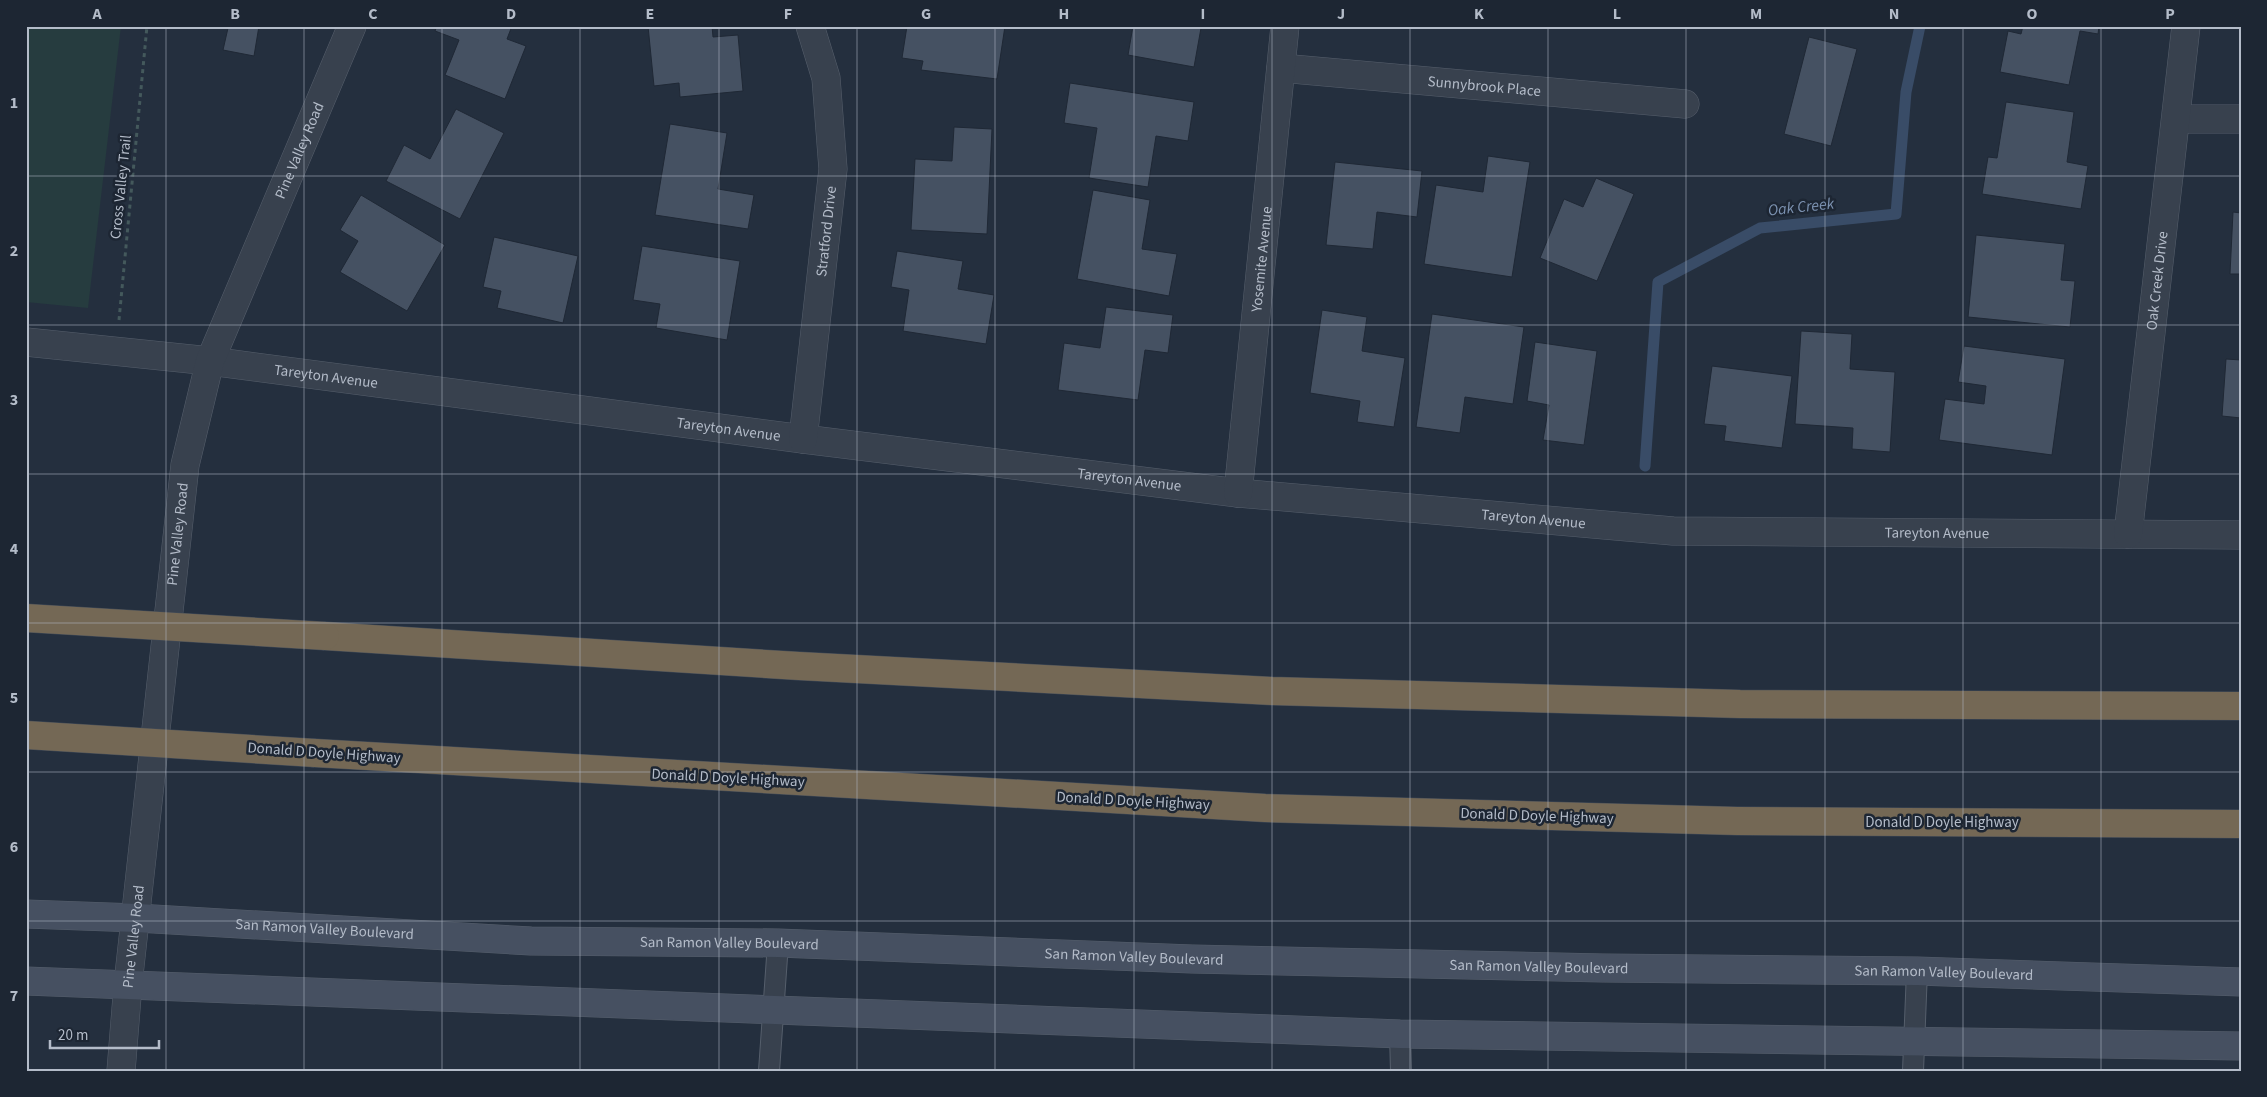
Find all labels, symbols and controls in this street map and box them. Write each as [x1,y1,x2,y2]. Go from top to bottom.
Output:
text: A [91,3,102,25]
text: B [230,3,240,25]
text: C [368,3,378,25]
text: D [506,3,516,25]
text: E [646,3,654,25]
text: F [784,3,792,25]
text: G [921,3,931,25]
text: H [1059,3,1069,25]
text: I [1201,3,1205,25]
text: J [1337,3,1345,25]
text: K [1474,3,1484,25]
text: L [1613,3,1621,25]
text: M [1750,3,1762,25]
text: N [1889,3,1899,25]
text: O [2027,3,2038,25]
text: P [2165,3,2175,25]
street label: Sunnybrook Place [1427,71,1542,102]
text: 1 [10,92,18,114]
street label: Pine Valley Road [269,99,329,202]
street label: Cross Valley Trail [105,134,137,240]
street label: Stratford Drive [811,185,842,278]
water label: Oak Creek [1767,193,1836,221]
street label: Yosemite Avenue [1246,205,1277,314]
street label: Oak Creek Drive [2141,230,2173,331]
text: 2 [10,240,18,262]
street label: Tareyton Avenue [273,359,379,393]
text: 3 [10,389,18,411]
street label: Tareyton Avenue [675,412,782,446]
street label: Tareyton Avenue [1076,463,1183,496]
street label: Pine Valley Road [161,482,193,586]
street label: Tareyton Avenue [1480,504,1587,534]
street label: Tareyton Avenue [1885,522,1989,544]
text: 4 [10,538,19,560]
text: 5 [10,687,18,709]
street label: Donald D Doyle Highway [247,737,401,769]
street label: Donald D Doyle Highway [651,763,805,793]
street label: Donald D Doyle Highway [1056,786,1210,816]
street label: Donald D Doyle Highway [1460,803,1614,829]
street label: Donald D Doyle Highway [1865,812,2019,833]
text: 6 [10,836,18,858]
street label: Pine Valley Road [117,884,149,989]
street label: San Ramon Valley Boulevard [235,913,415,945]
street label: San Ramon Valley Boulevard [640,931,819,955]
street label: San Ramon Valley Boulevard [1044,943,1224,970]
street label: San Ramon Valley Boulevard [1449,954,1628,979]
street label: San Ramon Valley Boulevard [1854,960,2034,985]
text: 7 [10,985,18,1007]
scale bar [50,1017,159,1049]
text: 20 m [58,1025,88,1046]

